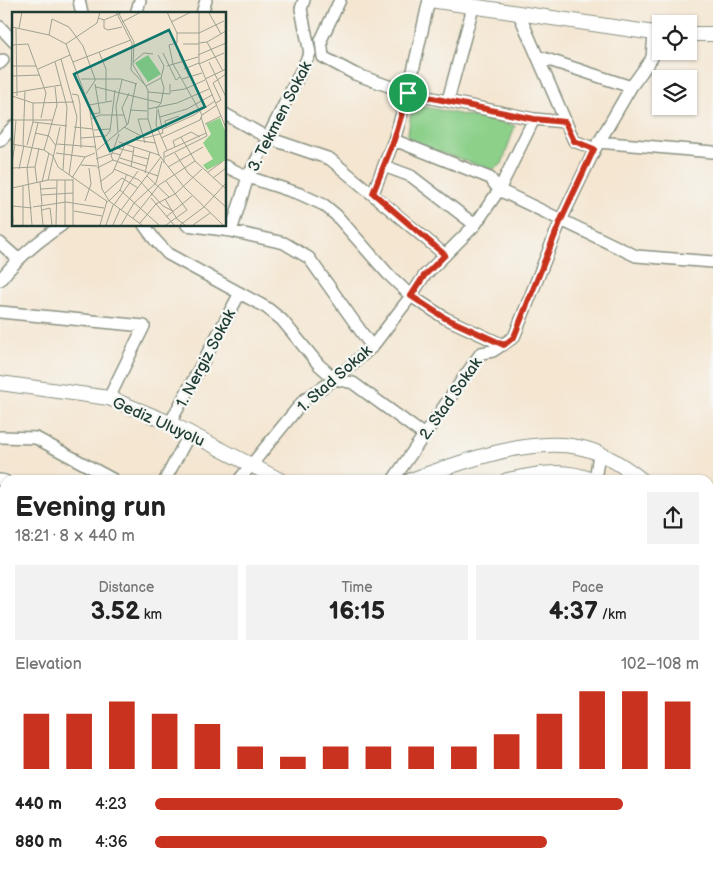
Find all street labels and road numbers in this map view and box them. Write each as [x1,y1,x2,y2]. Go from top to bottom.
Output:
street label: 3. Tekmen Sokak [244,58,316,175]
street label: 1. Nergiz Sokak [172,306,240,411]
street label: 1. Stad Sokak [294,341,376,417]
street label: 2. Stad Sokak [416,354,487,444]
street label: Gediz Uluyolu [109,394,207,451]

